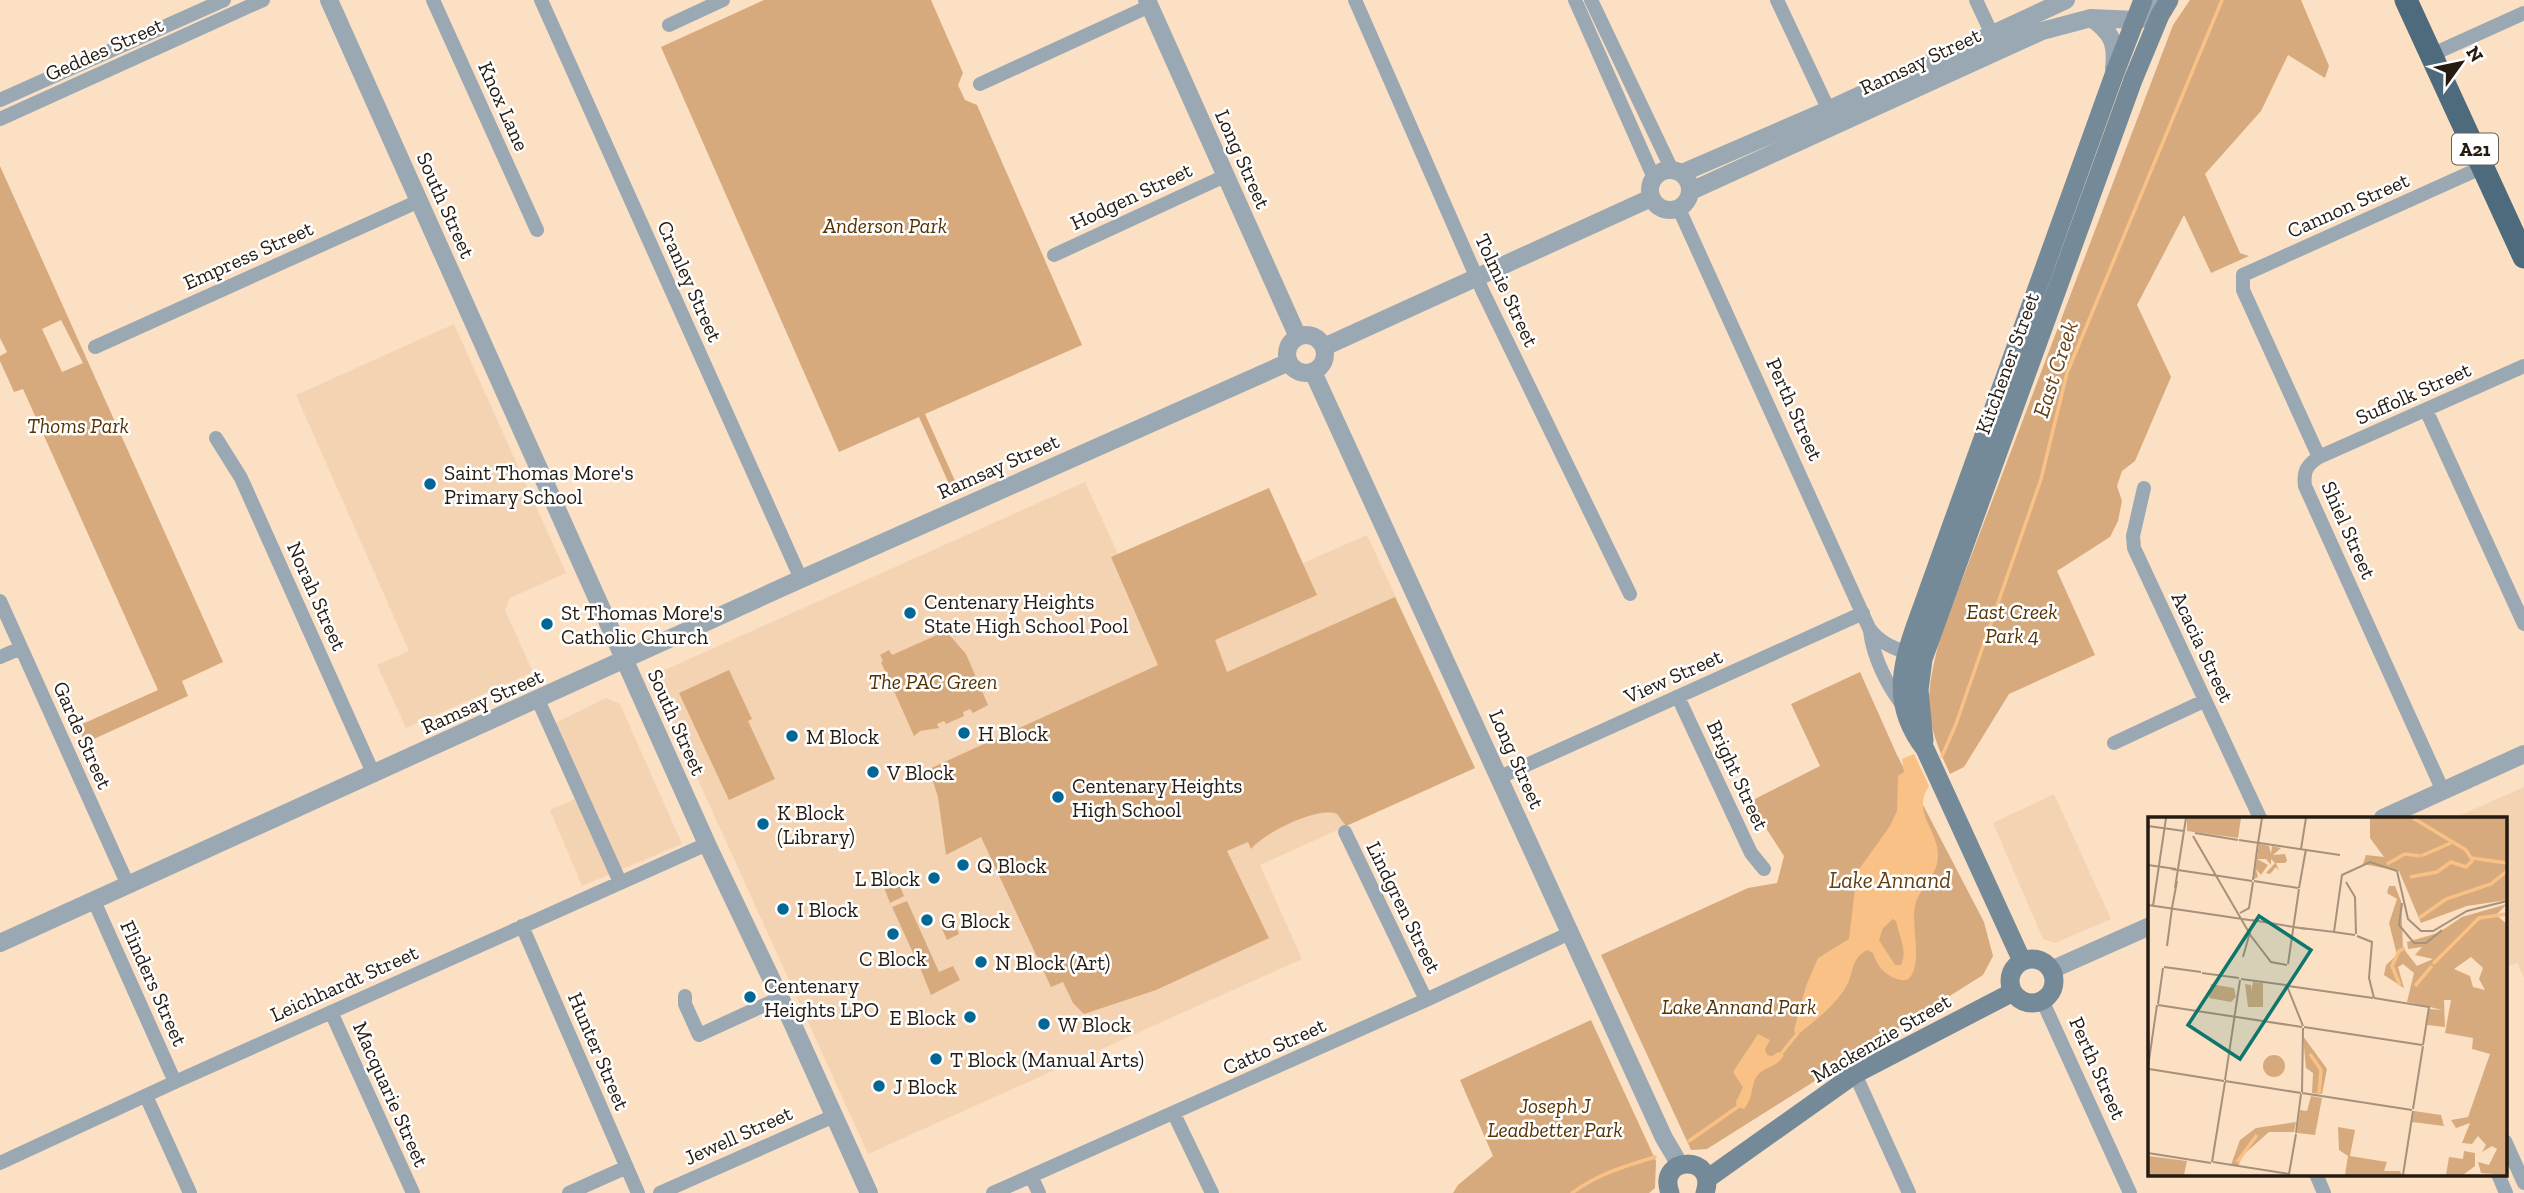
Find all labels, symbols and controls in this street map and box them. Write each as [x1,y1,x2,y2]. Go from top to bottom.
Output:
street label: Geddes Street [41,12,167,86]
street label: Ramsay Street [1856,22,1985,100]
north arrow [2426,28,2496,98]
text: N [2461,42,2488,66]
street label: Knox Lane [473,58,535,155]
street label: Long Street [1210,106,1276,213]
road number: A21 [2452,134,2498,164]
street label: South Street [412,148,481,262]
street label: Hodgen Street [1066,157,1196,235]
street label: Cannon Street [2283,167,2413,243]
park label: Anderson Park [822,213,947,238]
street label: Empress Street [179,215,317,295]
street label: Cranley Street [652,217,728,346]
street label: Tolmie Street [1470,229,1544,351]
street label: Kitchener Street [1970,289,2044,437]
water label: East Creek [2026,317,2084,421]
street label: Perth Street [1761,354,1829,464]
street label: Suffolk Street [2352,356,2475,429]
park label: Thoms Park [27,413,129,438]
street label: Ramsay Street [933,428,1063,504]
place label: Saint Thomas More's Primary School [444,460,634,509]
marker: Saint Thomas More's Primary School [422,476,438,492]
street label: Shiel Street [2316,477,2382,583]
street label: Norah Street [282,538,352,654]
street label: Acacia Street [2167,588,2240,706]
place label: Centenary Heights State High School Pool [924,589,1129,638]
park label: East Creek Park 4 [1966,599,2058,648]
place label: St Thomas More's Catholic Church [561,600,723,649]
marker: Centenary Heights State High School Pool [902,605,918,621]
marker: St Thomas More's Catholic Church [539,616,555,632]
street label: View Street [1619,643,1726,709]
street label: Ramsay Street [417,663,547,739]
street label: South Street [643,665,712,779]
park label: The PAC Green [869,669,997,694]
street label: Garde Street [48,677,118,793]
street label: Long Street [1484,706,1550,813]
street label: Bright Street [1702,716,1774,834]
place label: H Block [978,721,1048,746]
place label: M Block [806,724,879,749]
marker: H Block [956,725,972,741]
marker: M Block [784,728,800,744]
place label: V Block [886,760,954,785]
marker: V Block [865,764,881,780]
place label: Centenary Heights High School [1072,773,1243,822]
marker: Centenary Heights High School [1050,789,1066,805]
place label: K Block (Library) [777,800,855,849]
marker: K Block (Library) [755,816,771,832]
inset map [2148,817,2506,1176]
street label: Lindgren Street [1361,837,1447,977]
place label: Q Block [977,853,1047,878]
marker: Q Block [955,857,971,873]
place label: L Block [855,866,920,891]
water label: Lake Annand [1829,866,1951,894]
marker: L Block [926,870,942,886]
place label: I Block [797,897,858,922]
marker: I Block [775,901,791,917]
place label: G Block [941,908,1010,933]
marker: G Block [919,912,935,928]
street label: Flinders Street [115,916,193,1050]
marker: C Block [885,926,901,942]
street label: Leichhardt Street [266,939,422,1027]
place label: C Block [859,946,927,971]
place label: N Block (Art) [995,950,1110,975]
marker: N Block (Art) [973,954,989,970]
place label: Centenary Heights LPO [764,973,879,1022]
street label: Hunter Street [563,988,635,1114]
street label: Mackenzie Street [1807,988,1955,1088]
marker: Centenary Heights LPO [742,989,758,1005]
park label: Lake Annand Park [1662,994,1816,1019]
place label: E Block [889,1005,956,1030]
marker: E Block [962,1009,978,1025]
place label: W Block [1058,1012,1131,1037]
street label: Catto Street [1219,1012,1330,1080]
street label: Perth Street [2064,1013,2132,1123]
marker: W Block [1036,1016,1052,1032]
street label: Macquarie Street [348,1018,434,1171]
place label: T Block (Manual Arts) [950,1047,1144,1072]
marker: T Block (Manual Arts) [928,1051,944,1067]
place label: J Block [893,1074,957,1099]
marker: J Block [871,1078,887,1094]
park label: Joseph J Leadbetter Park [1487,1093,1623,1142]
street label: Jewell Street [680,1100,796,1170]

